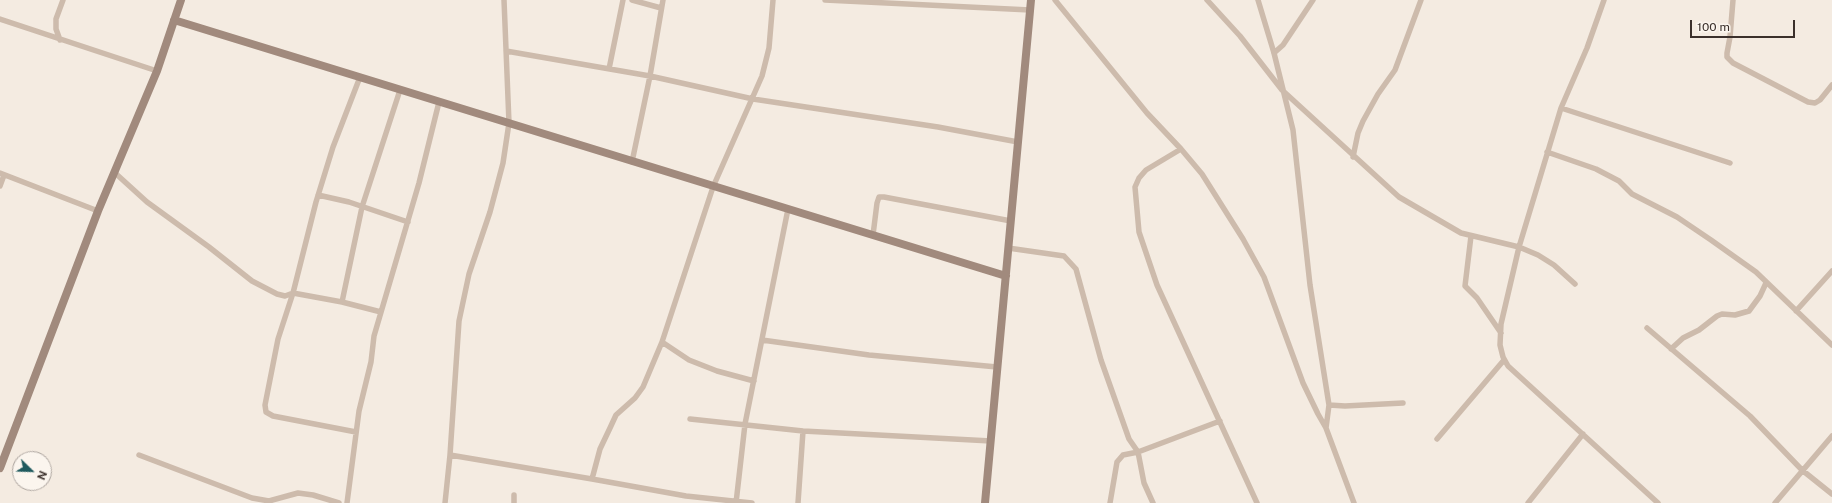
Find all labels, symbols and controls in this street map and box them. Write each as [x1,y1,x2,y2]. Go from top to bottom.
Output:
scale bar [1692,12,1797,38]
text: 100 m [1697,20,1730,34]
north arrow [12,451,52,491]
text: N [35,469,49,482]

